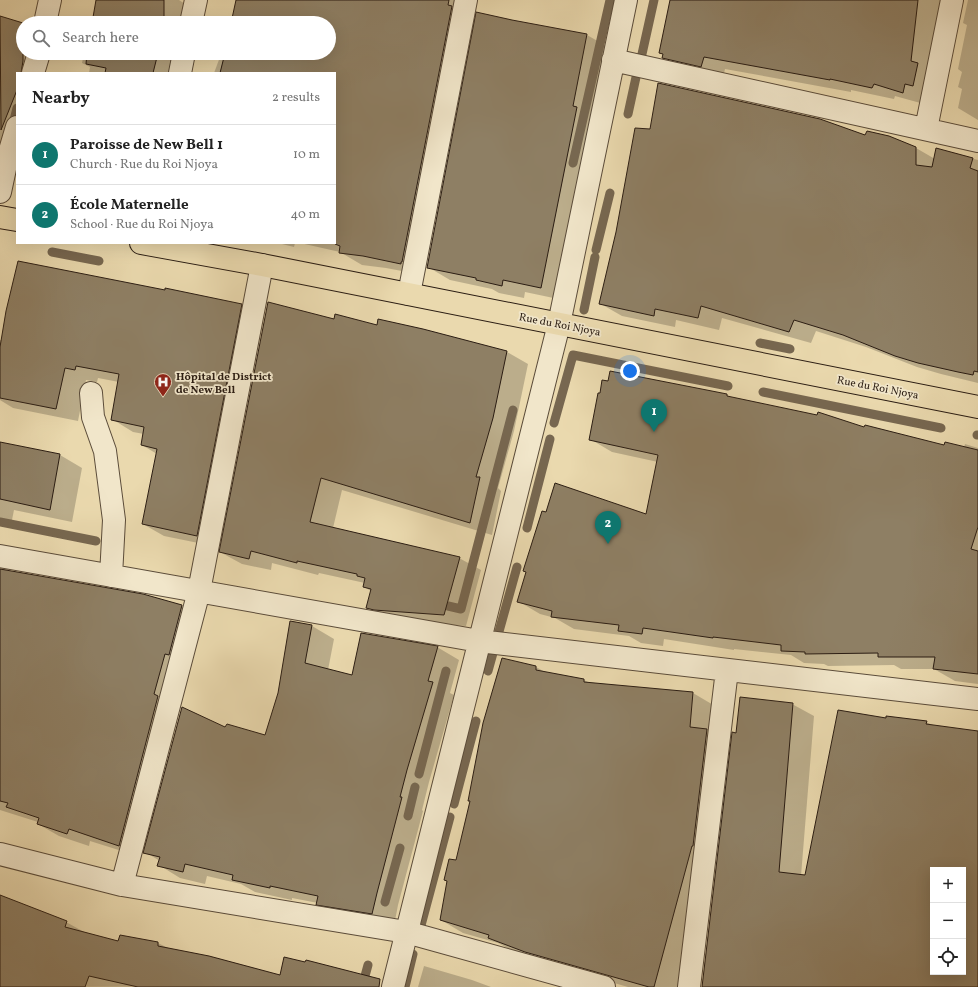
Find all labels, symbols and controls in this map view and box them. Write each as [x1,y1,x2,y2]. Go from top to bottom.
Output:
search box [16,16,336,60]
icon: search [30,27,52,49]
text: Search here [62,28,139,49]
text: Nearby [32,87,90,110]
text: 2 results [272,89,320,107]
text: Paroisse de New Bell 1 [70,135,223,156]
text: 1 [42,146,48,164]
text: 10 m [293,146,320,164]
text: Church · Rue du Roi Njoya [70,156,218,174]
text: École Maternelle [70,195,189,216]
text: 2 [42,206,48,224]
text: 40 m [291,206,320,224]
text: School · Rue du Roi Njoya [70,216,214,234]
street label: Rue du Roi Njoya [518,310,602,341]
your location [620,361,640,381]
place label: Hôpital de District de New Bell [176,370,271,398]
hospital icon: Hôpital de District de New Bell [153,372,173,397]
street label: Rue du Roi Njoya [836,373,920,404]
pin: 1 [641,399,667,432]
pin: 2 [595,511,621,544]
map controls [930,867,966,975]
button: + [930,867,966,903]
button: − [930,903,966,939]
button: locate [930,939,966,975]

